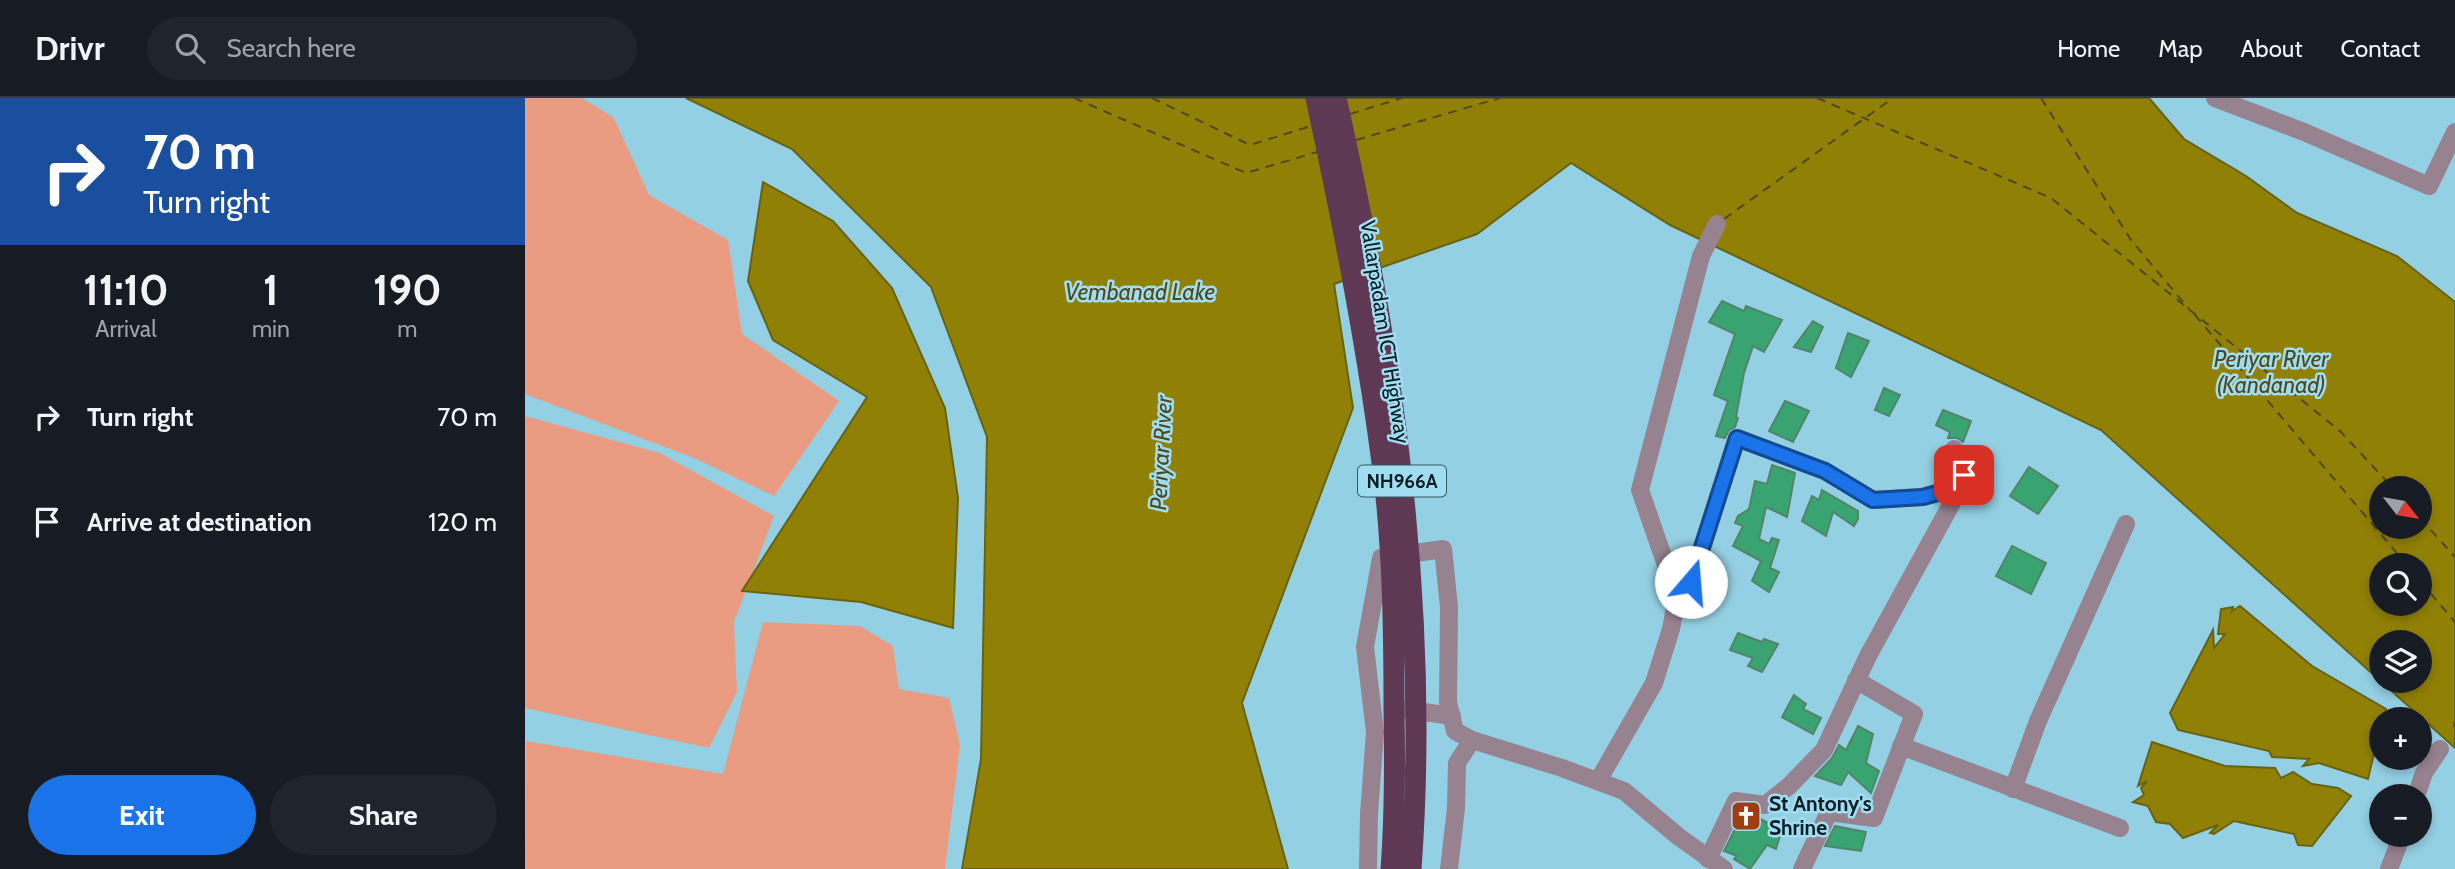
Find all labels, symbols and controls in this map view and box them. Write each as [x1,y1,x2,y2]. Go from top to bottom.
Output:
search box [147,17,637,80]
text: Drivr [35,28,105,68]
icon: search [171,29,209,67]
text: Search here [227,32,356,64]
text: Home [2057,34,2120,63]
text: Map [2158,34,2203,63]
text: About [2241,34,2303,63]
text: Contact [2341,34,2420,63]
text: 70 m [143,122,256,181]
icon: right [28,126,119,217]
text: Turn right [143,182,270,221]
street label: Vallarpadam ICT Highway [1355,218,1416,446]
text: 11:10 [83,264,169,316]
text: 1 [263,264,279,316]
text: 190 [373,264,442,316]
water label: Vembanad Lake [1065,278,1215,306]
text: Arrival [95,315,157,343]
text: min [252,315,290,343]
text: m [397,315,417,343]
water label: Periyar River (Kandanad) [2214,345,2329,399]
water label: Periyar River [1144,394,1178,511]
icon: right [28,398,66,436]
text: Turn right [87,401,193,433]
text: 70 m [437,401,497,433]
pin [1934,445,1994,505]
icon: arrive [1945,456,1983,494]
road number: NH966A [1358,466,1446,496]
north arrow [2369,476,2433,539]
map controls [2369,476,2432,847]
icon: arrive [28,503,66,541]
text: Arrive at destination [87,506,312,538]
text: 120 m [428,506,497,538]
position arrow [1654,545,1728,619]
button: search [2369,553,2432,616]
button: layers [2369,630,2432,693]
button: + [2369,707,2432,770]
button: Exit [28,775,256,855]
button: Share [270,775,497,855]
button: − [2369,784,2432,847]
place label: St Antony's Shrine [1769,791,1872,840]
church icon: St Antony's Shrine [1729,799,1763,833]

